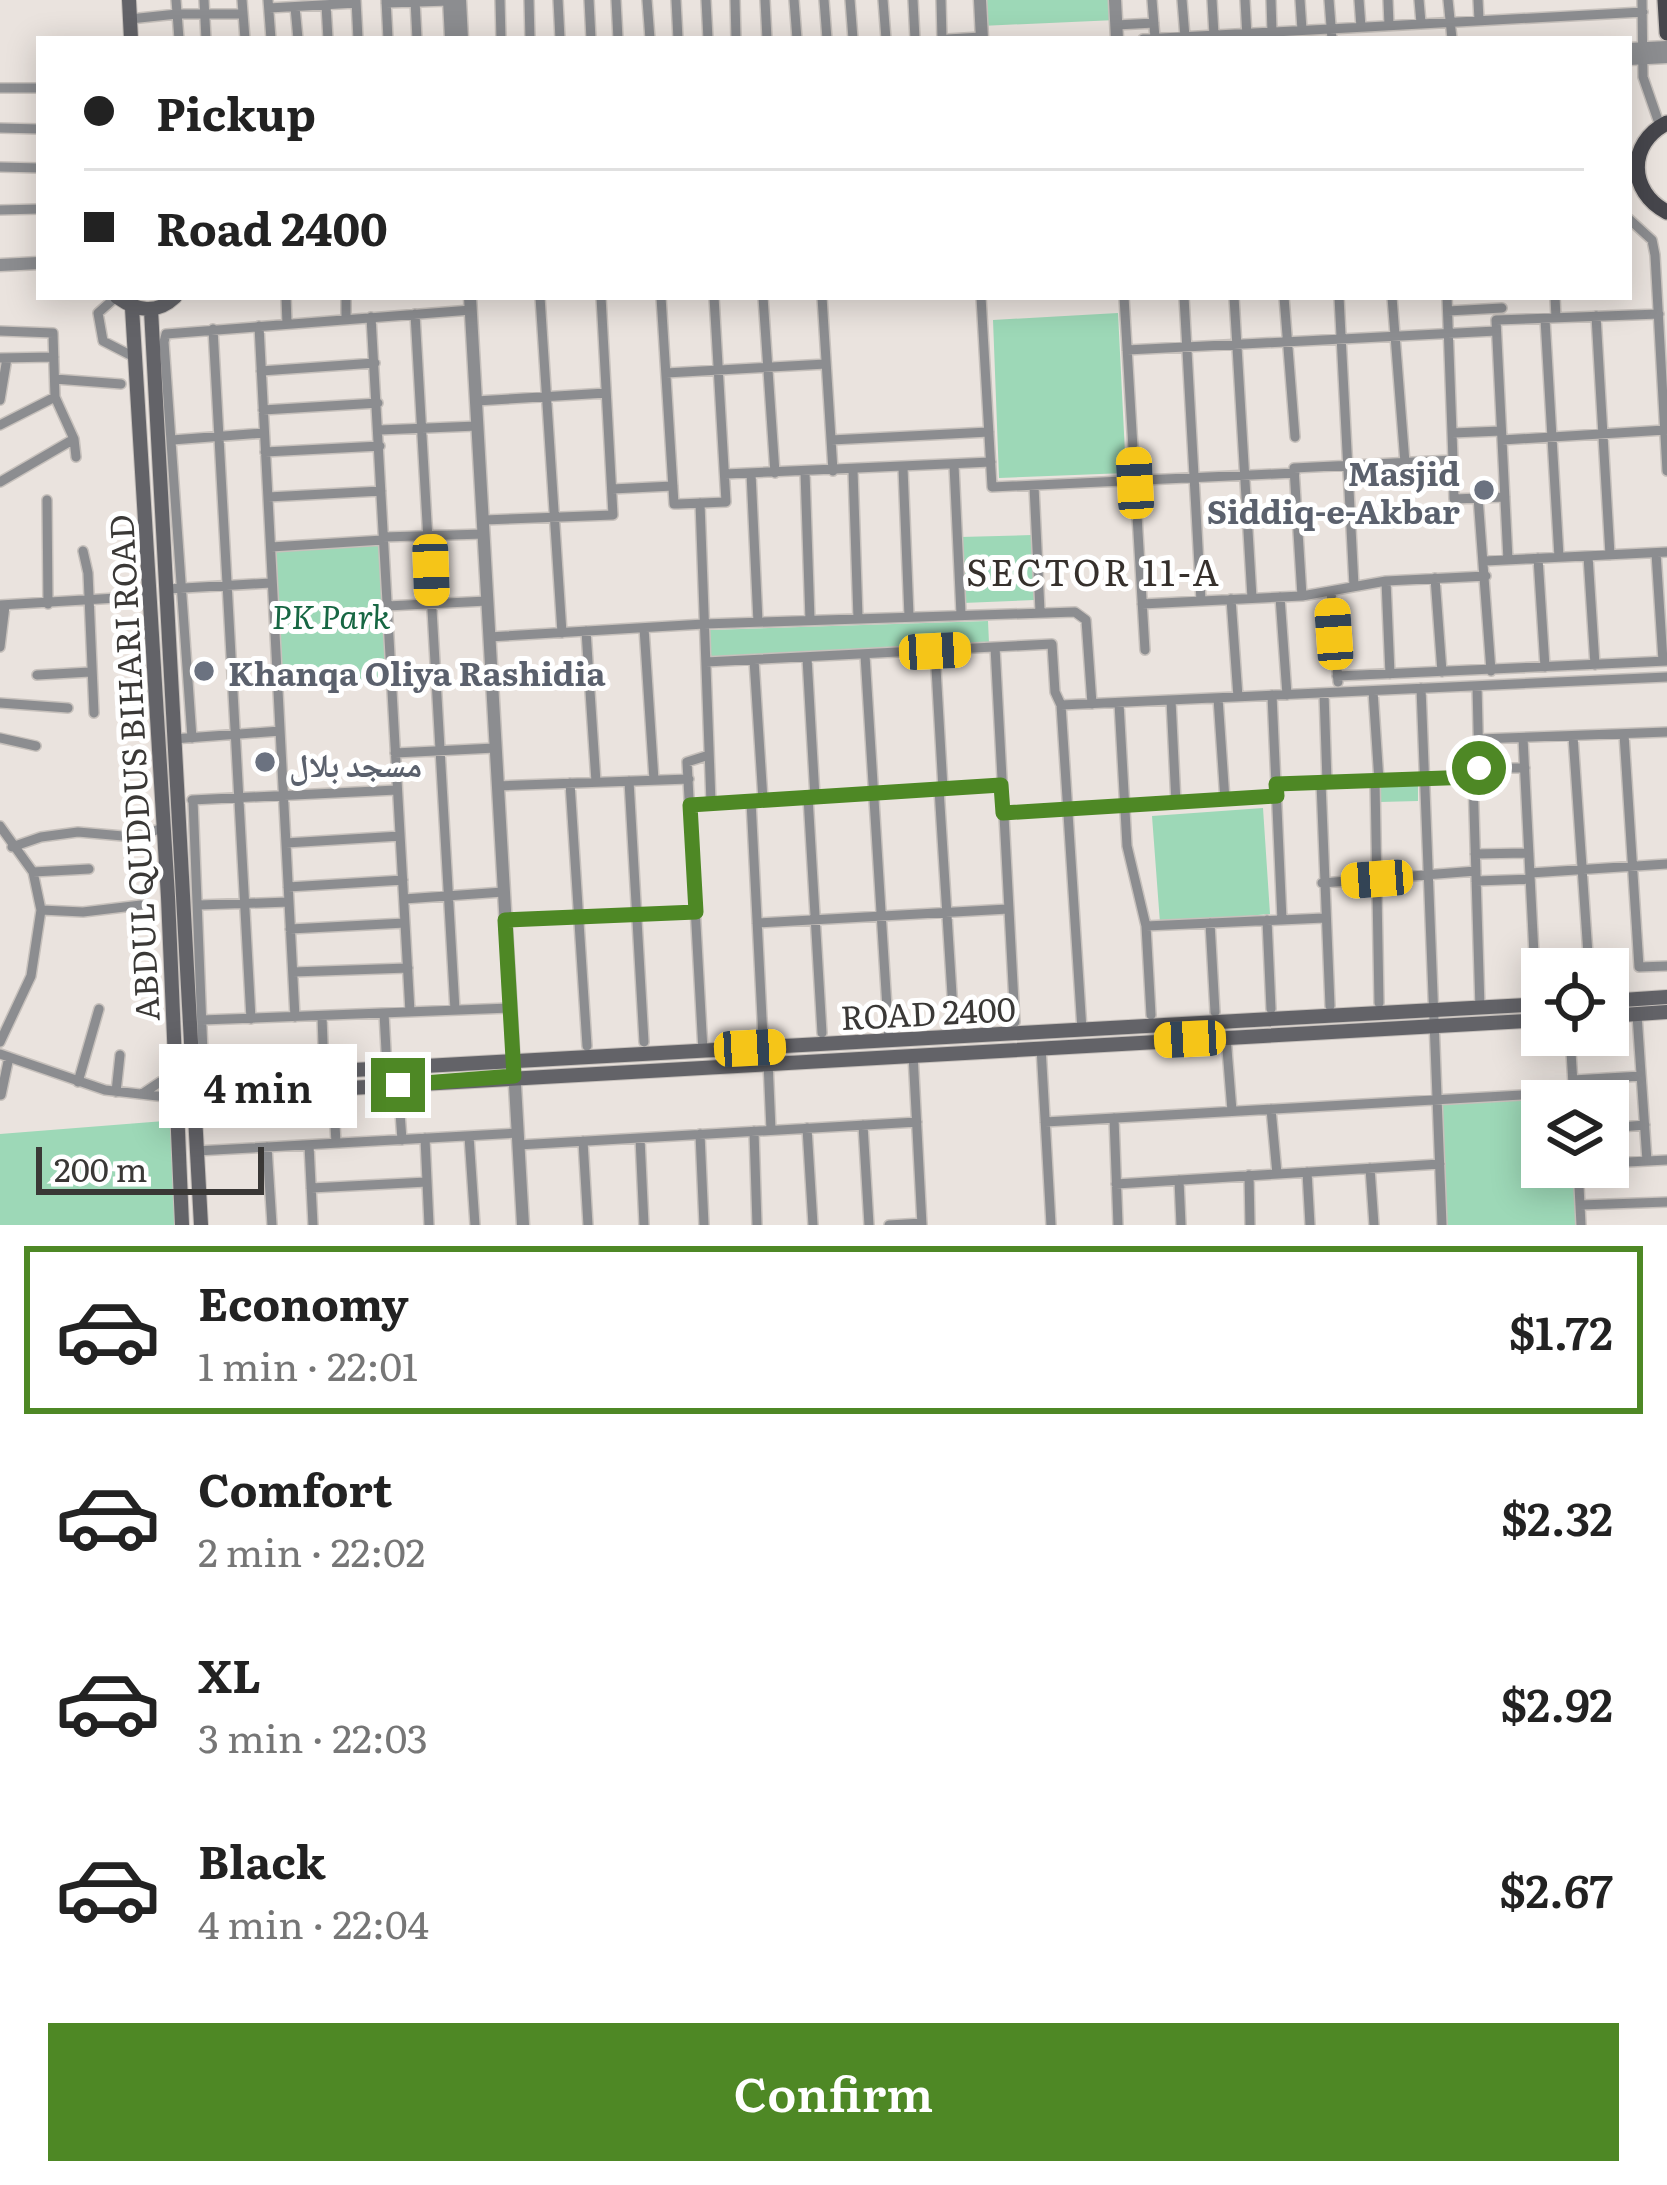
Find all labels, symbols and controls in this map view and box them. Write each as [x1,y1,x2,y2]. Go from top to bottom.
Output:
text: Pickup [156,78,316,145]
text: Road 2400 [156,193,388,260]
car [1115,446,1155,520]
place label: Masjid Siddiq-e-Akbar [1207,447,1460,534]
marker: Masjid Siddiq-e-Akbar [1471,477,1497,503]
street label: ABDUL QUDDUS BIHARI ROAD [94,513,170,1023]
car [412,533,450,607]
district label: SECTOR 11-A [966,544,1222,597]
park label: PK Park [272,590,390,639]
car [1314,597,1354,671]
car [898,631,972,671]
place label: Khanqa Oliya Rashidia [228,647,607,696]
marker: Khanqa Oliya Rashidia [191,658,217,684]
place label: مسجد بلال [289,738,422,787]
route start [1452,741,1506,795]
marker: مسجد بلال [252,749,278,775]
car [1340,859,1414,899]
map controls [1521,948,1629,1188]
button: locate [1521,948,1629,1056]
street label: ROAD 2400 [839,982,1017,1040]
car [1153,1019,1227,1059]
car [713,1028,787,1068]
callout: 4 min [158,1043,356,1127]
text: 4 min [203,1057,313,1115]
route end [371,1058,425,1112]
button: layers [1521,1080,1629,1188]
scale bar [36,1141,264,1194]
text: 200 m [54,1143,148,1192]
text: Economy [198,1268,409,1335]
icon: car [54,1276,162,1384]
text: $1.72 [1509,1297,1613,1364]
text: 1 min · 22:01 [198,1335,418,1393]
text: Comfort [198,1454,392,1521]
icon: car [54,1462,162,1570]
text: $2.32 [1501,1483,1613,1550]
text: 2 min · 22:02 [198,1521,425,1579]
text: XL [198,1640,261,1707]
icon: car [54,1648,162,1756]
text: $2.92 [1500,1669,1613,1736]
text: 3 min · 22:03 [198,1707,428,1765]
text: Black [198,1826,326,1893]
icon: car [54,1834,162,1942]
text: $2.67 [1499,1855,1613,1922]
text: 4 min · 22:04 [198,1893,429,1951]
button: Confirm [48,2023,1619,2161]

